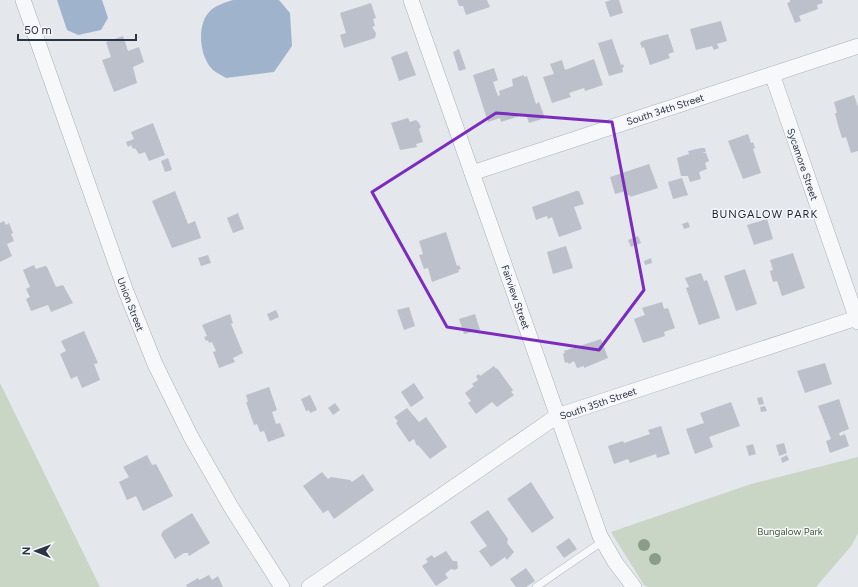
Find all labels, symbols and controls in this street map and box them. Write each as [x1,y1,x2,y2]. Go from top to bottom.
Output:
scale bar [18,16,136,42]
text: 50 m [24,23,52,37]
street label: South 34th Street [625,91,706,128]
street label: Sycamore Street [784,126,821,202]
district label: BUNGALOW PARK [712,208,818,221]
street label: Fairview Street [498,263,533,331]
street label: Union Street [114,275,147,333]
street label: South 35th Street [558,384,638,423]
park label: Bungalow Park [757,525,823,538]
north arrow [16,531,56,571]
text: N [20,546,33,555]

